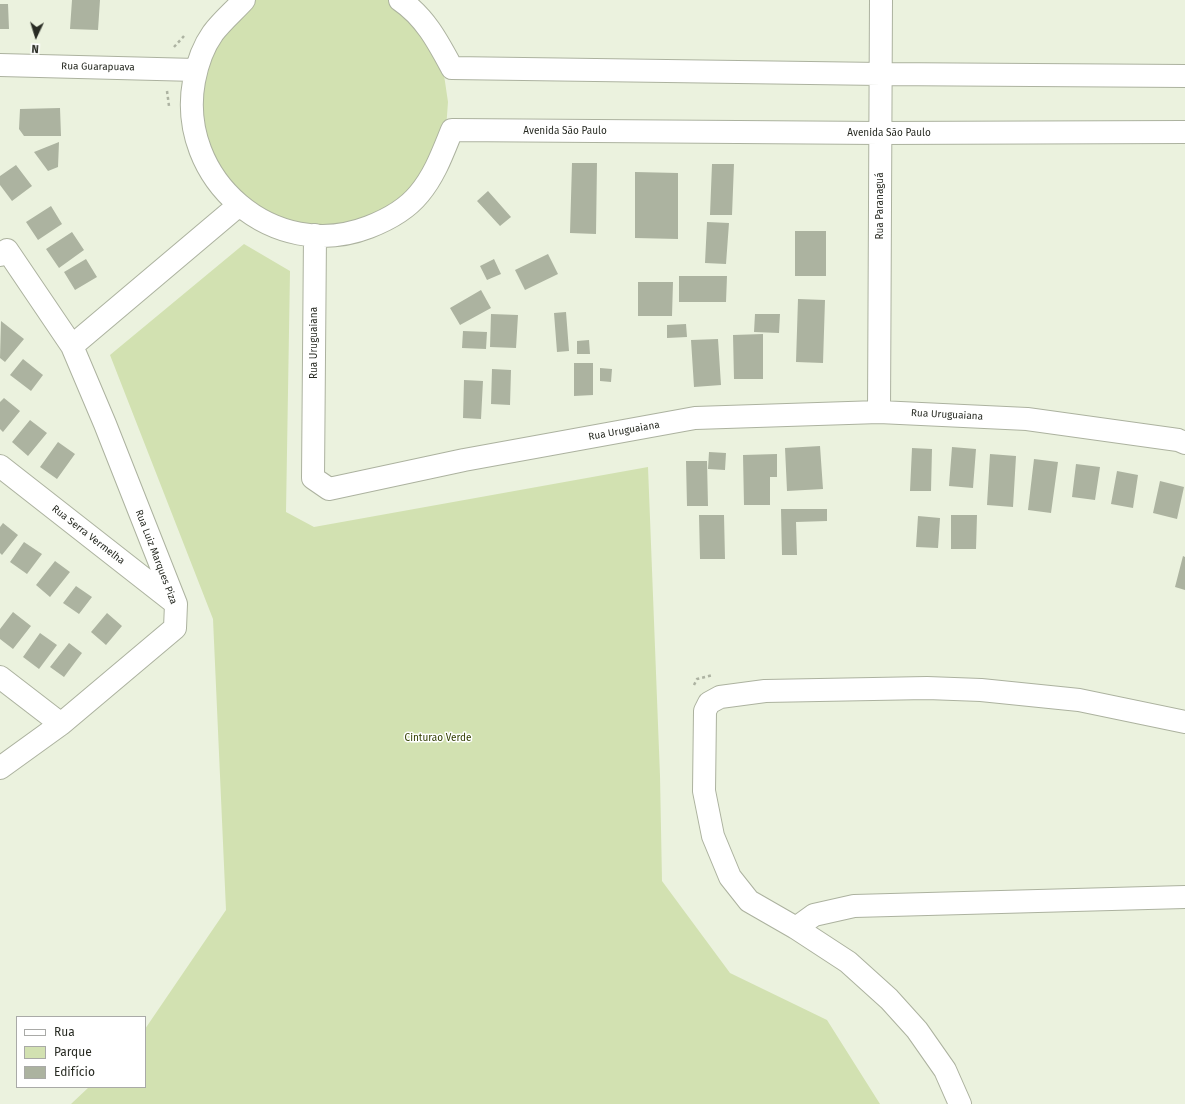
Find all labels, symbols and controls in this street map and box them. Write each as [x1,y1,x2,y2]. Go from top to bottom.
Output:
north arrow [16,16,56,56]
text: N [31,42,39,55]
street label: Rua Guarapuava [61,60,135,74]
street label: Avenida São Paulo [523,125,607,137]
street label: Avenida São Paulo [847,127,931,139]
street label: Rua Paranaguá [874,172,886,240]
street label: Rua Uruguaiana [308,307,320,379]
street label: Rua Uruguaiana [911,407,983,423]
street label: Rua Uruguaiana [587,419,661,443]
street label: Rua Serra Vermelha [49,503,127,567]
street label: Rua Luiz Marques Piza [132,508,180,606]
park label: Cinturao Verde [405,732,471,744]
legend [16,1016,146,1088]
text: Rua [54,1025,75,1039]
text: Parque [54,1045,92,1059]
text: Edifício [54,1065,95,1079]

